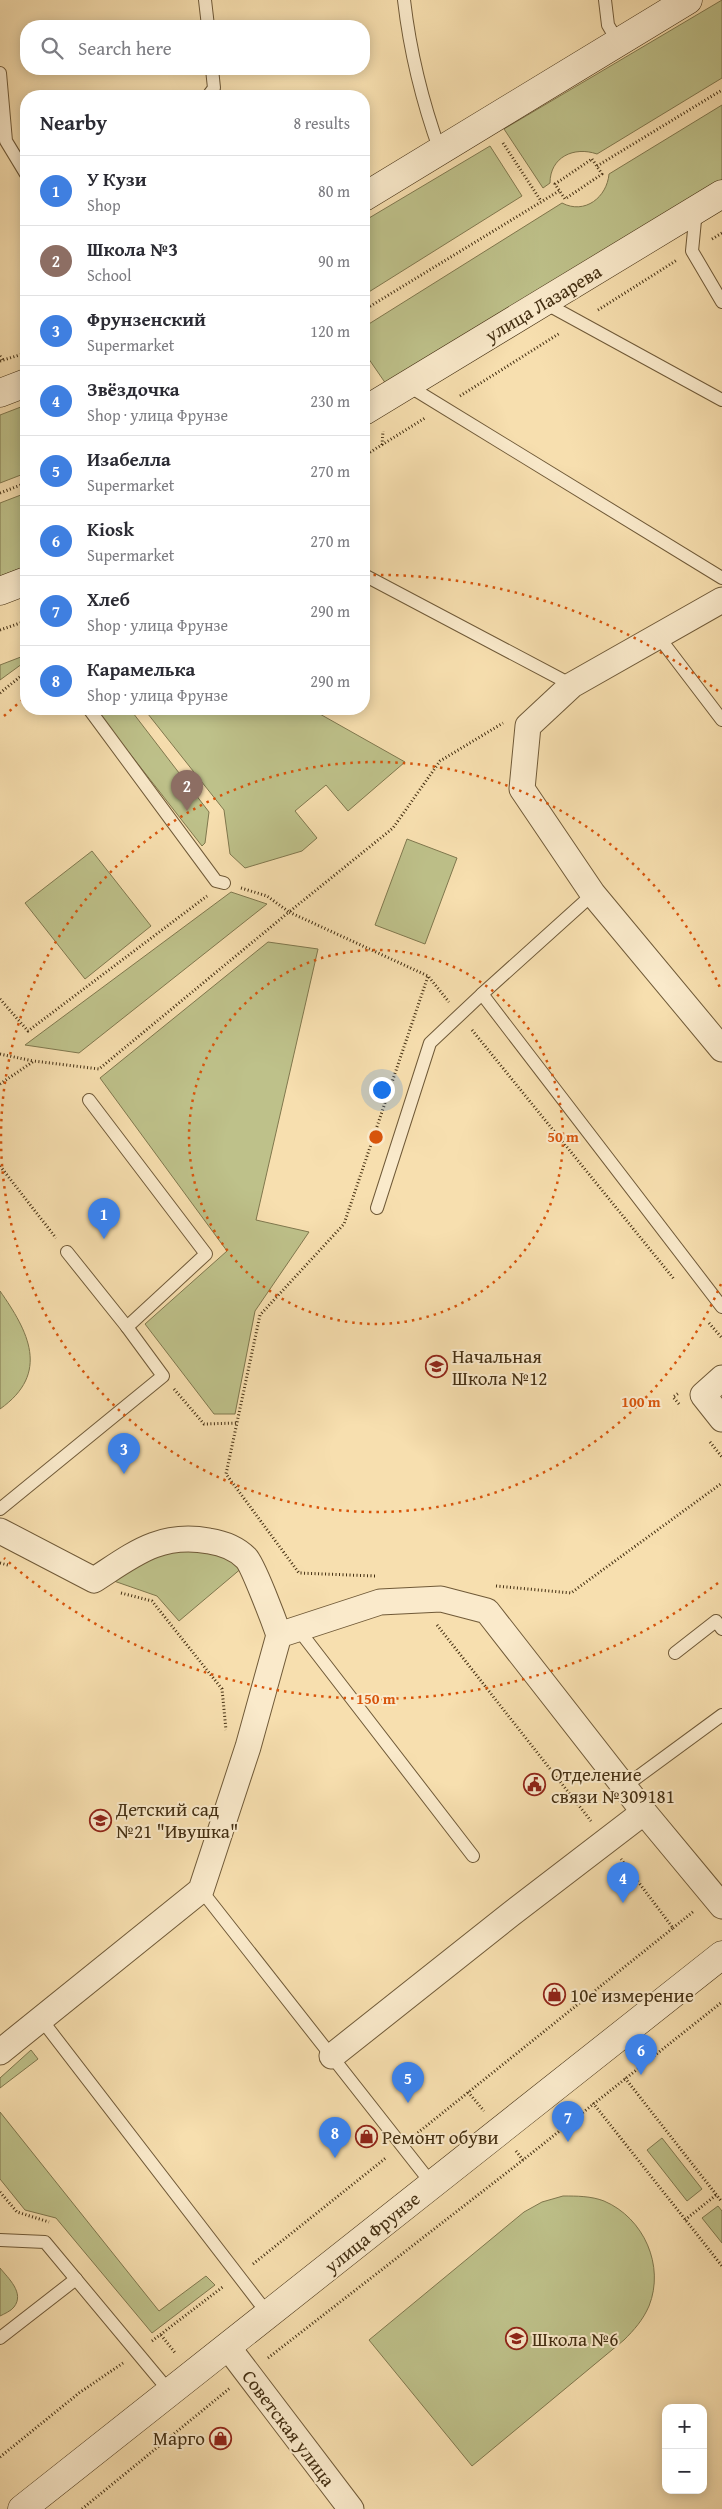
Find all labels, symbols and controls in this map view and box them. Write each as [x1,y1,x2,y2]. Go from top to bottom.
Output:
search box [20,20,370,75]
icon: search [38,34,66,62]
text: Search here [78,34,172,62]
text: Nearby [40,107,107,138]
text: 8 results [293,111,350,135]
text: У Кузи [87,165,147,193]
text: 1 [52,179,60,203]
text: 80 m [318,179,350,203]
text: Shop [87,193,121,217]
text: Школа №3 [87,235,178,263]
text: 2 [52,249,60,273]
text: 90 m [318,249,350,273]
street label: улица Лазарева [479,257,607,349]
text: School [87,263,131,287]
text: Фрунзенский [87,305,206,333]
text: 3 [52,319,60,343]
text: 120 m [310,319,350,343]
text: Supermarket [87,333,174,357]
text: Звёздочка [87,375,180,403]
text: 4 [52,389,60,413]
text: 230 m [310,389,350,413]
text: Shop · улица Фрунзе [87,403,228,427]
text: Изабелла [87,445,171,473]
text: 5 [52,459,60,483]
text: 270 m [310,459,350,483]
text: Supermarket [87,473,174,497]
text: Kiosk [87,515,134,543]
text: 6 [52,529,60,553]
text: 270 m [310,529,350,553]
text: Supermarket [87,543,174,567]
text: Хлеб [87,585,130,613]
text: 7 [52,599,60,623]
text: 290 m [310,599,350,623]
text: Shop · улица Фрунзе [87,613,228,637]
text: Карамелька [87,655,195,683]
text: 8 [52,669,60,693]
text: 290 m [310,669,350,693]
text: Shop · улица Фрунзе [87,683,228,707]
pin: 2 [171,770,203,811]
your location [369,1077,395,1103]
text: 50 m [547,1126,579,1147]
centre of rings [367,1128,385,1146]
pin: 1 [88,1198,120,1239]
place label: Начальная Школа №12 [452,1342,547,1392]
school or university icon: Начальная Школа №12 [424,1355,448,1379]
text: 100 m [621,1391,661,1412]
pin: 3 [108,1433,140,1474]
text: 150 m [356,1688,396,1709]
place label: Отделение связи №309181 [551,1760,675,1810]
public building icon: Отделение связи №309181 [523,1773,547,1797]
place label: Детский сад №21 "Ивушка" [115,1795,238,1845]
school or university icon: Детский сад №21 "Ивушка" [88,1808,112,1832]
pin: 4 [607,1862,639,1903]
place label: 10е измерение [570,1981,694,2009]
shop icon: 10е измерение [542,1983,566,2007]
pin: 6 [625,2034,657,2075]
pin: 5 [392,2062,424,2103]
pin: 7 [552,2101,584,2142]
pin: 8 [319,2117,351,2158]
place label: Ремонт обуви [382,2123,498,2151]
shop icon: Ремонт обуви [354,2125,378,2149]
street label: улица Фрунзе [317,2185,426,2280]
place label: Школа №6 [532,2325,618,2353]
school or university icon: Школа №6 [504,2327,528,2351]
street label: Советская улица [236,2364,342,2492]
map controls [662,2404,707,2494]
button: + [662,2404,707,2449]
place label: Марго [153,2424,205,2452]
shop icon: Марго [209,2426,233,2450]
button: − [662,2449,707,2494]

